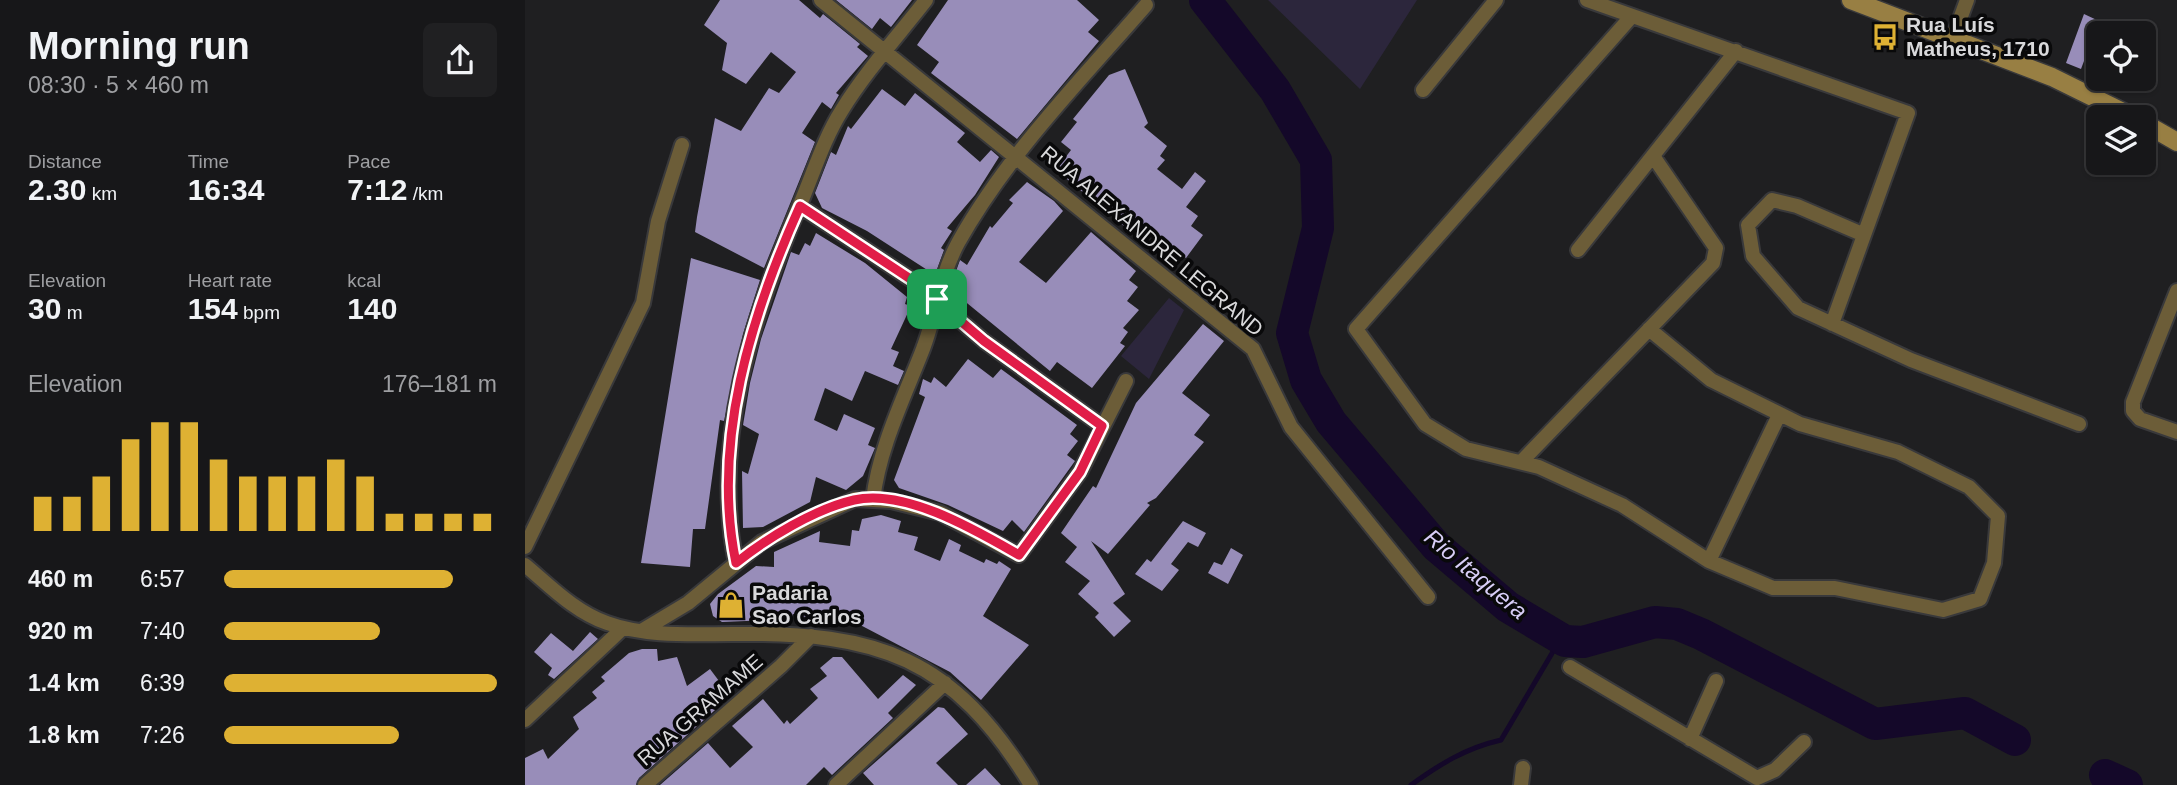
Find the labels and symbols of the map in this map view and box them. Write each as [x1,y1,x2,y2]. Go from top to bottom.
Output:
place label: Rua Luís Matheus, 1710 [1906,13,2050,60]
bus stop icon: Rua Luís Matheus, 1710 [1870,22,1900,52]
street label: RUA ALEXANDRE LEGRAND [1037,141,1268,340]
pin [907,269,967,329]
water label: Rio Itaquera [1420,524,1532,624]
place label: Padaria Sao Carlos [752,581,862,628]
shop icon: Padaria Sao Carlos [716,590,746,620]
street label: RUA GRAMAME [633,649,767,770]

